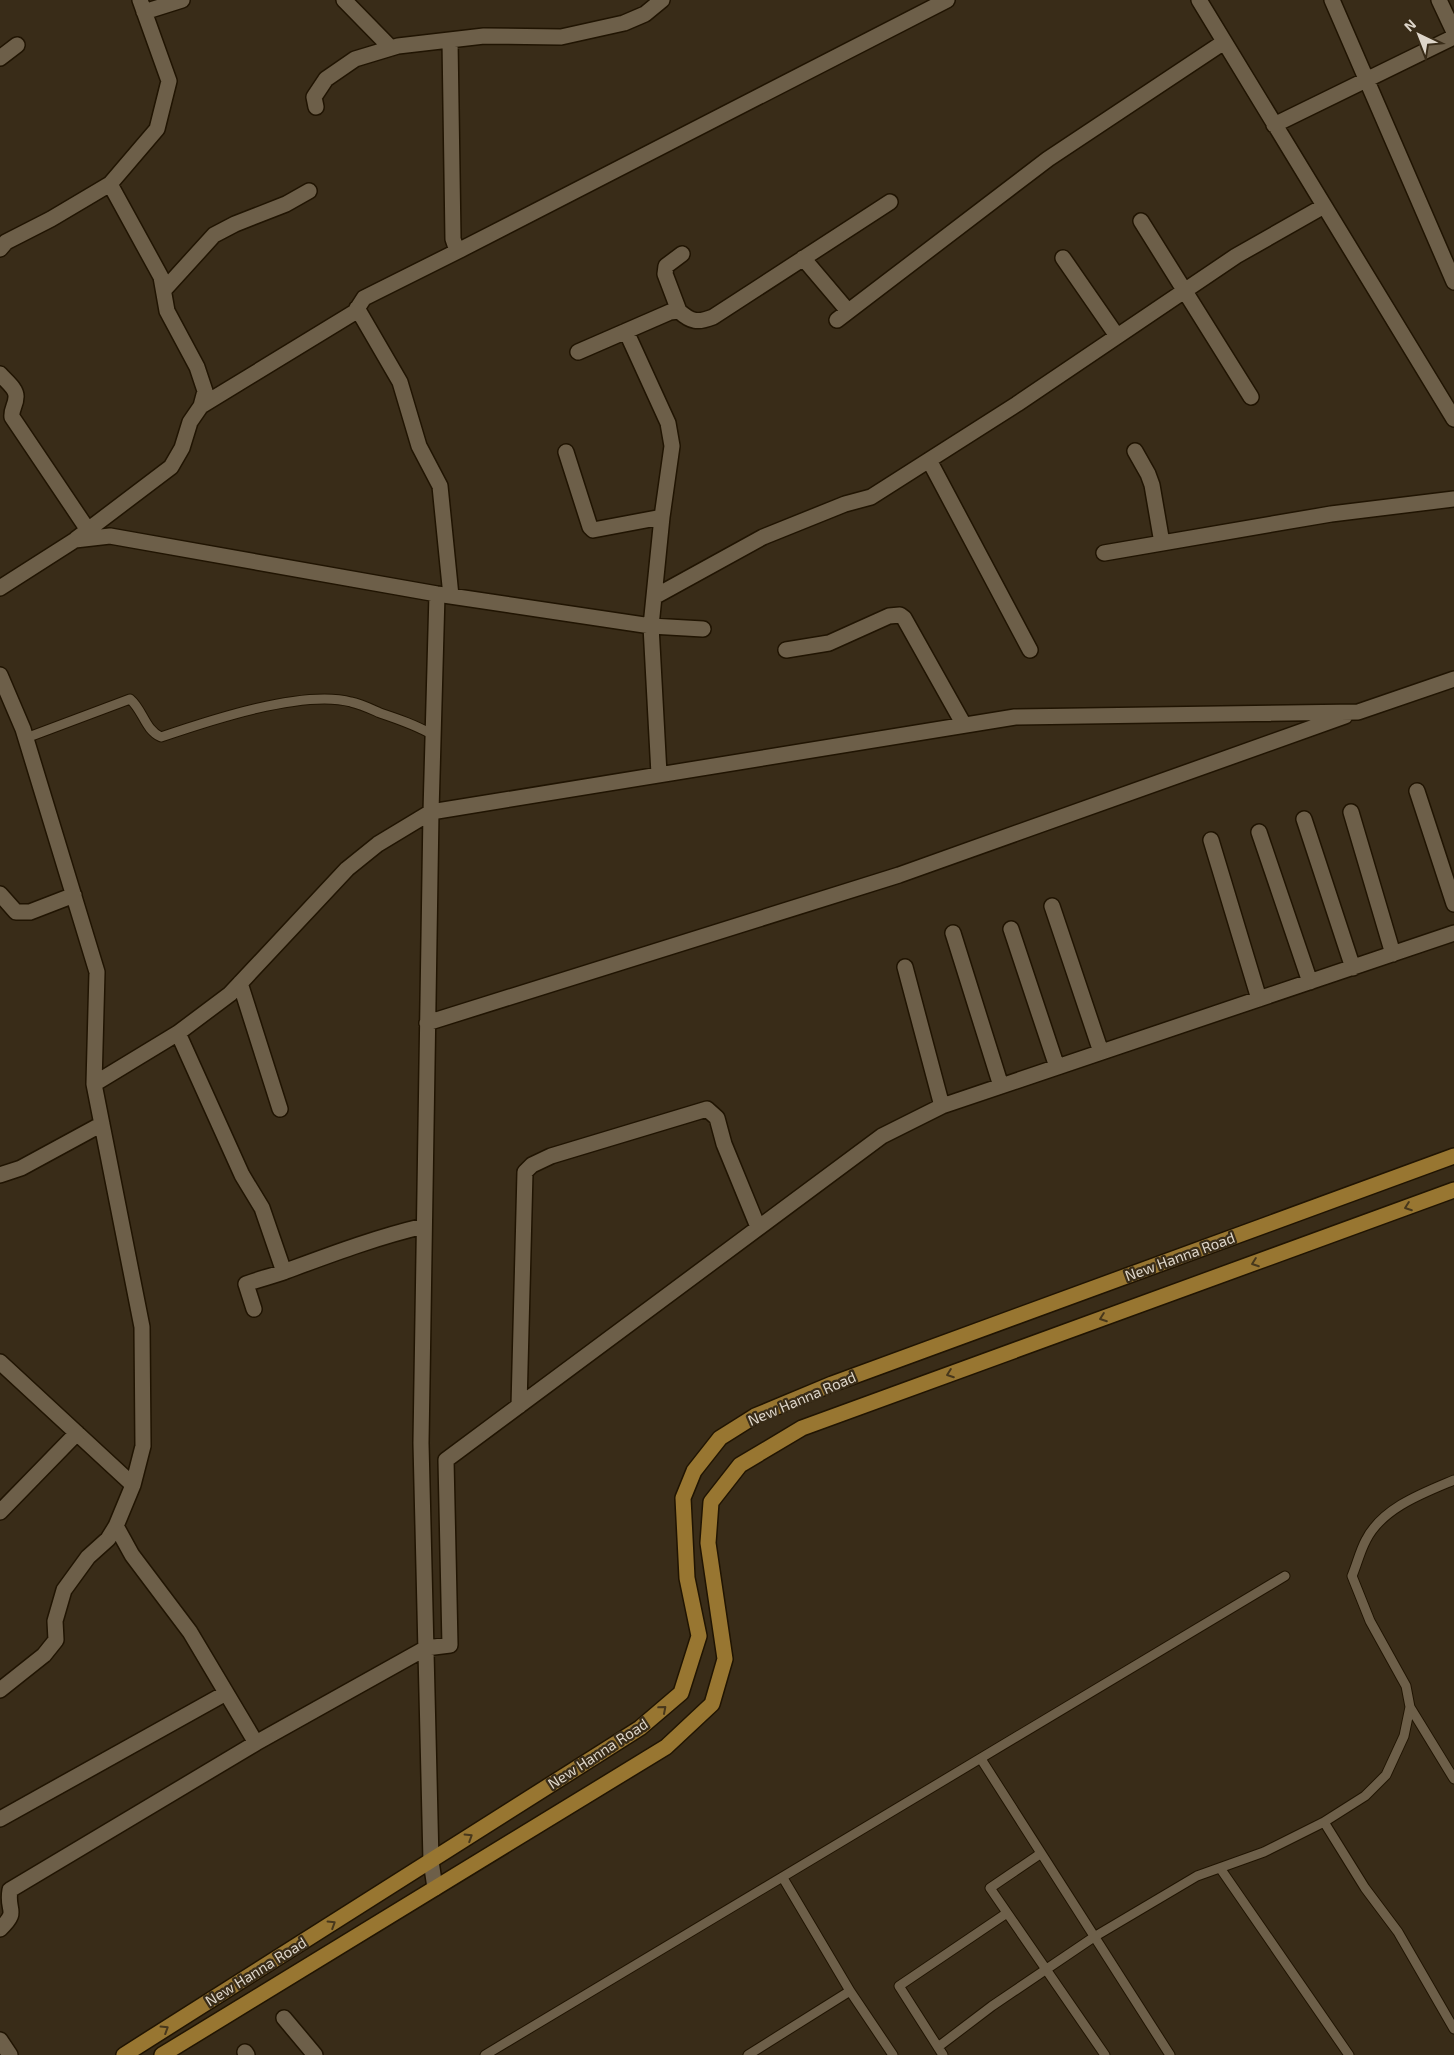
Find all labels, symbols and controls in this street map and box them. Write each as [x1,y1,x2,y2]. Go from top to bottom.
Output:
north arrow [1394,10,1444,60]
text: N [1400,15,1419,35]
one-way arrow [1404,1201,1413,1211]
street label: New Hanna Road [1122,1228,1237,1284]
one-way arrow [1252,1257,1260,1267]
one-way arrow [1099,1312,1108,1322]
street label: New Hanna Road [745,1367,858,1429]
one-way arrow [946,1368,955,1378]
one-way arrow [657,1706,666,1715]
street label: New Hanna Road [544,1714,651,1792]
one-way arrow [464,1834,473,1843]
one-way arrow [327,1921,336,1930]
street label: New Hanna Road [202,1933,309,2009]
one-way arrow [159,2026,168,2035]

